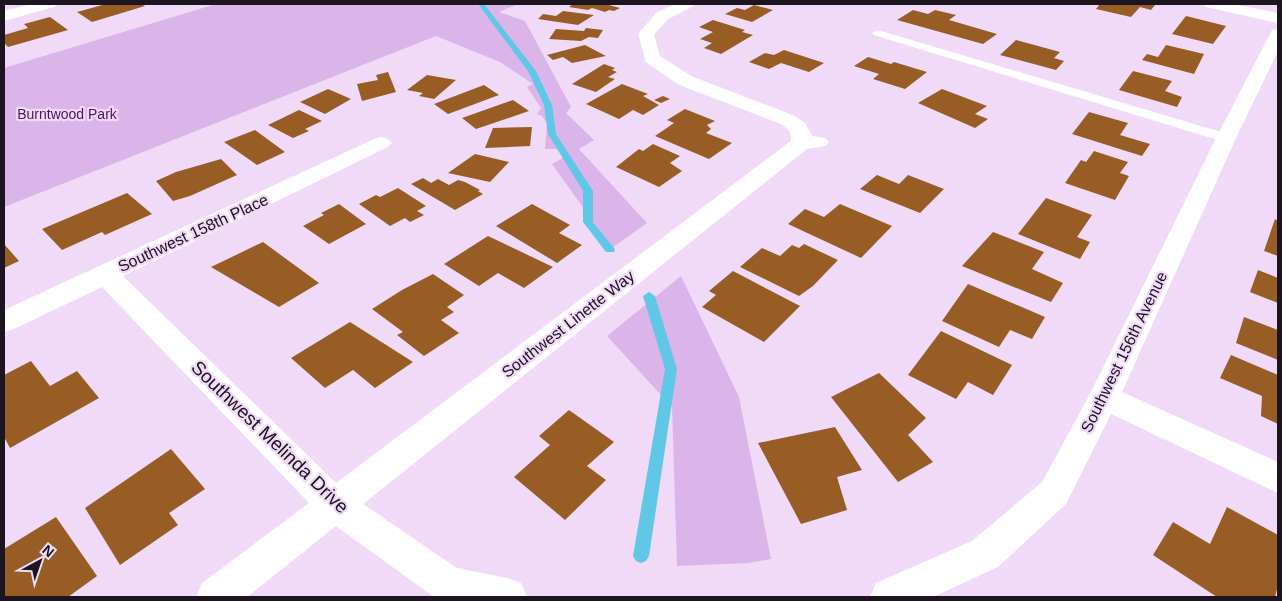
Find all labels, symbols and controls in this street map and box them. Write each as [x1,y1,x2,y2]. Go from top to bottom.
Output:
park label: Burntwood Park [17,106,118,122]
street label: Southwest 158th Place [115,191,271,275]
street label: Southwest Linette Way [499,267,637,381]
street label: Southwest 156th Avenue [1078,269,1170,435]
street label: Southwest Melinda Drive [187,356,353,518]
north arrow [15,536,65,586]
text: N [39,542,57,560]

